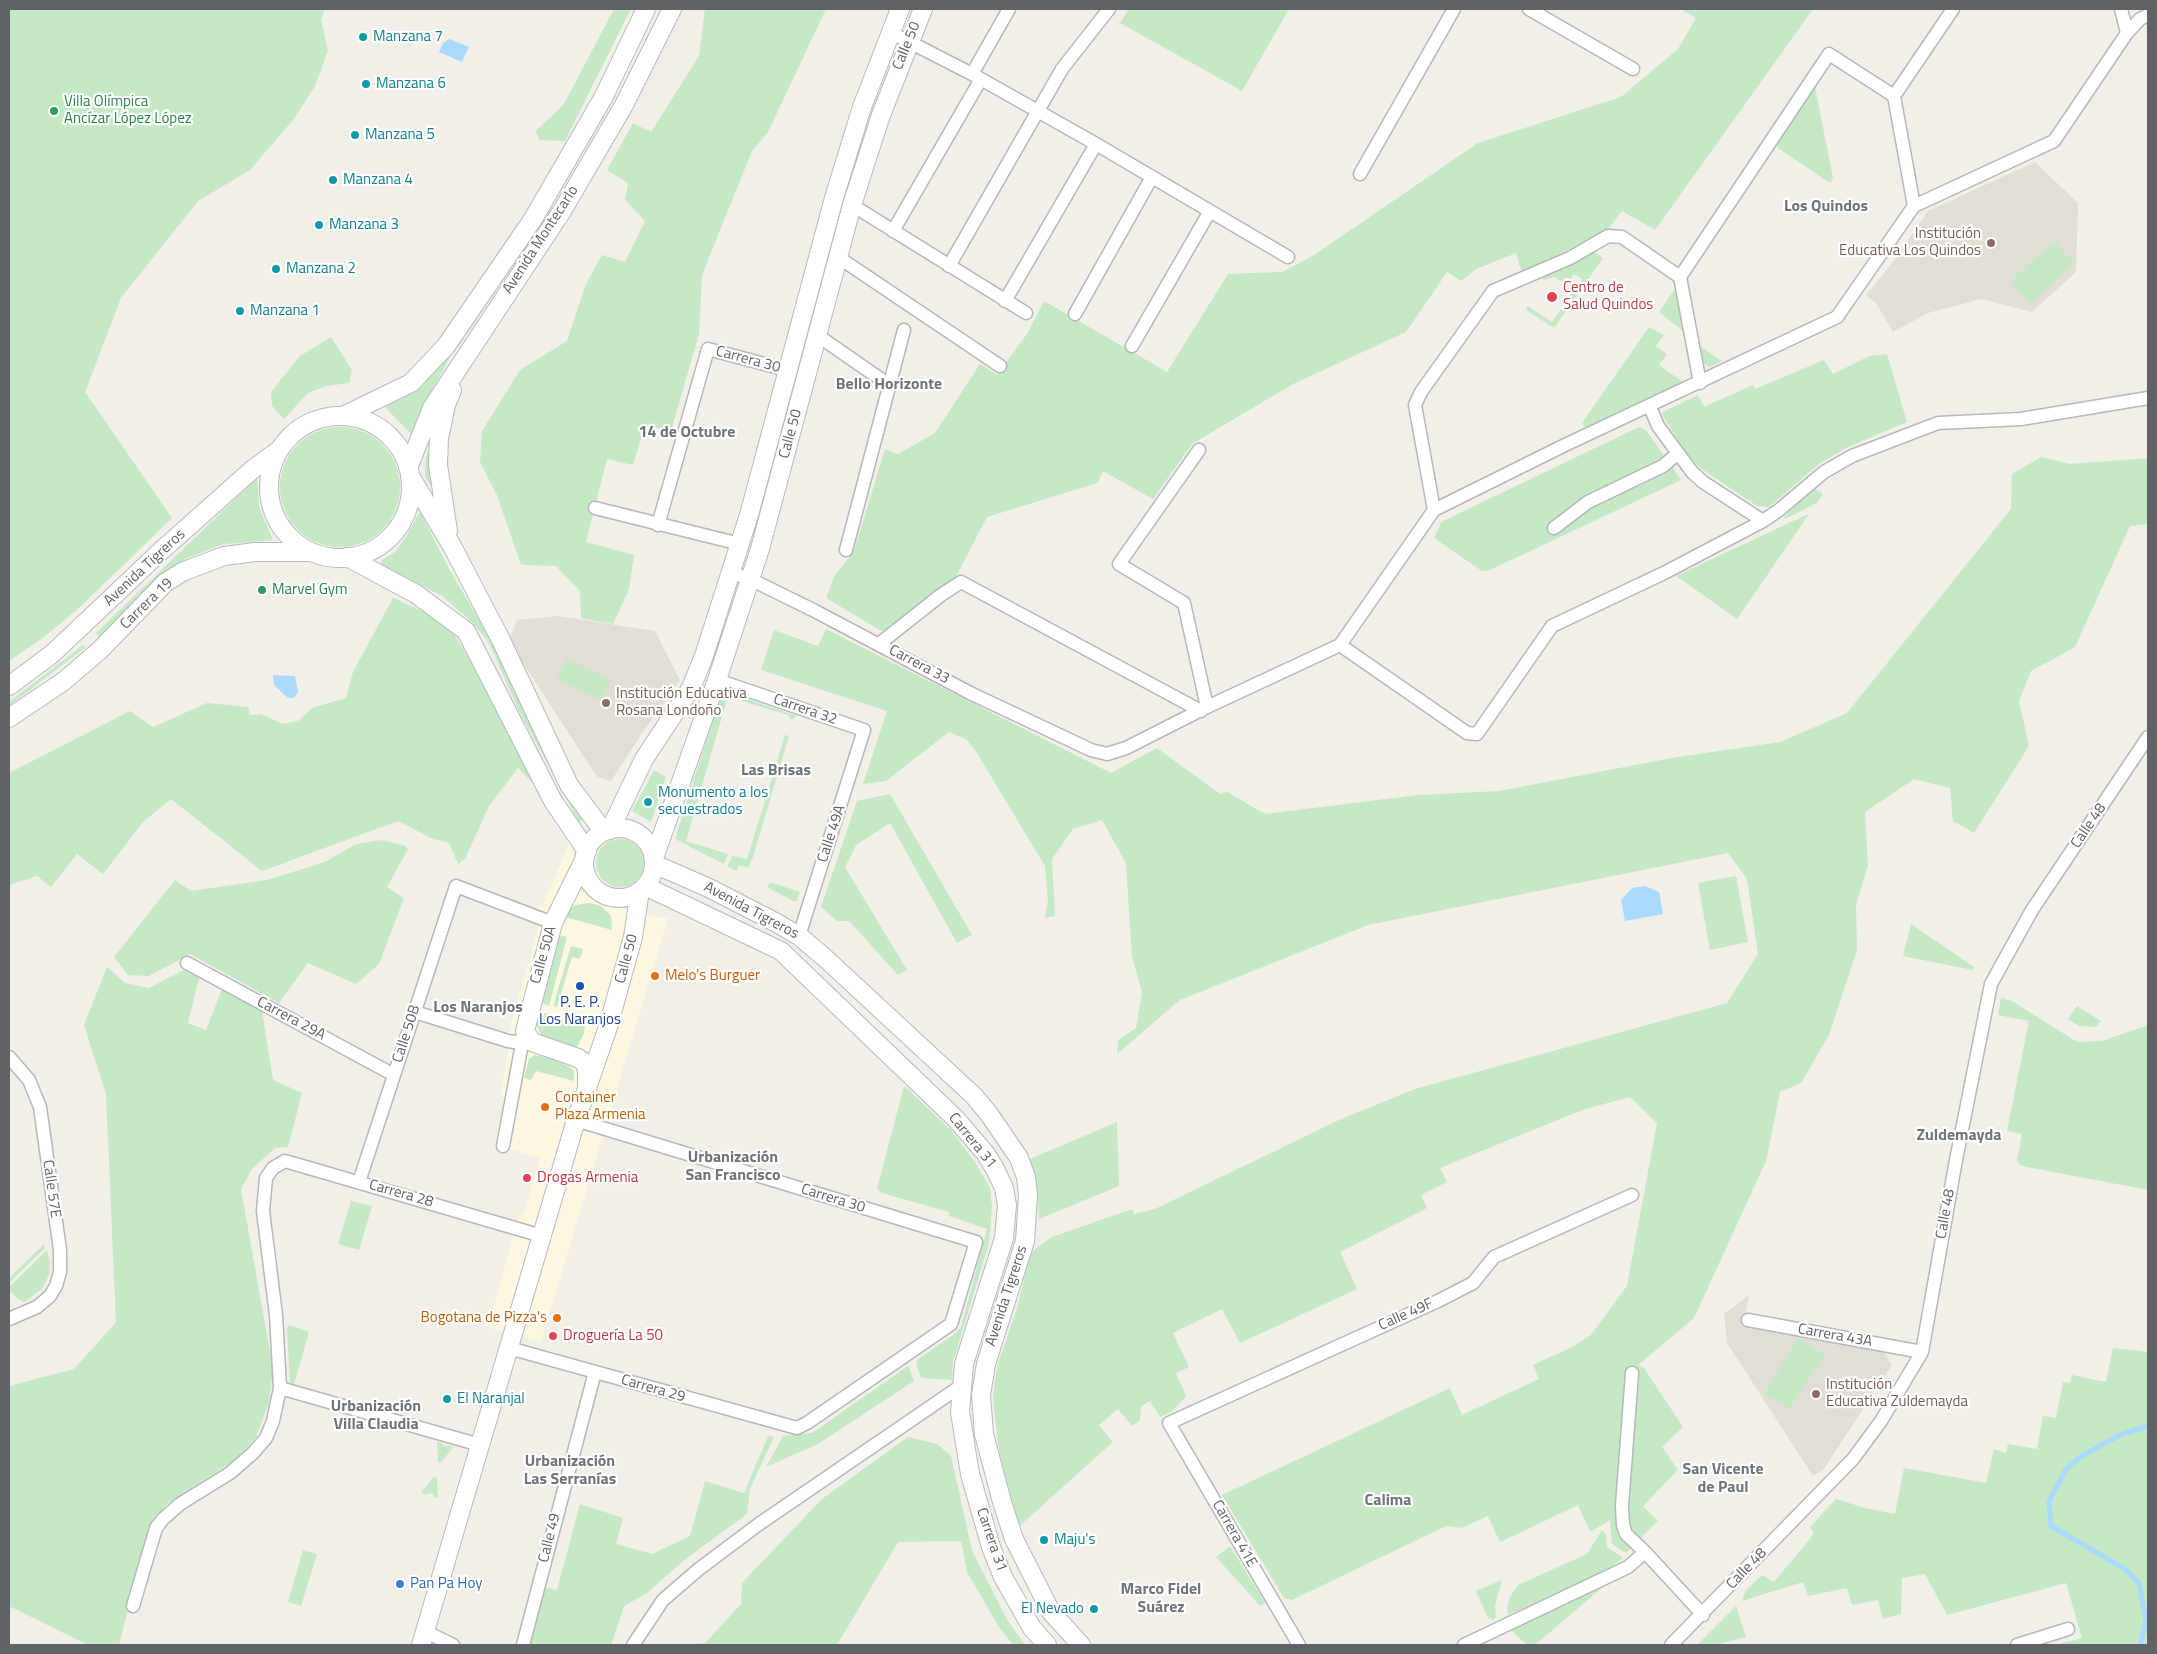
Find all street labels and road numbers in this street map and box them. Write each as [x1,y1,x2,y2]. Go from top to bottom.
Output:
street label: Calle 50 [889,19,925,73]
street label: Avenida Montecarlo [499,183,583,297]
street label: Carrera 30 [714,343,782,377]
street label: Calle 50 [776,407,806,461]
street label: Avenida Tigreros [101,526,189,610]
street label: Carrera 19 [117,575,177,633]
street label: Carrera 33 [886,641,952,689]
street label: Carrera 32 [771,691,839,729]
street label: Calle 48 [2067,800,2111,852]
street label: Calle 49A [814,803,850,865]
street label: Avenida Tigreros [700,878,802,944]
street label: Calle 50A [527,924,561,986]
street label: Calle 50 [612,932,642,986]
street label: Carrera 29A [254,993,328,1045]
street label: Calle 50B [389,1003,425,1065]
street label: Carrera 31 [944,1110,1000,1172]
street label: Calle 57E [38,1159,64,1219]
street label: Carrera 28 [367,1176,435,1212]
street label: Carrera 30 [799,1181,867,1217]
street label: Calle 48 [1933,1188,1959,1240]
street label: Avenida Tigreros [982,1243,1032,1349]
street label: Calle 49F [1376,1295,1436,1335]
street label: Carrera 43A [1796,1321,1874,1351]
street label: Carrera 29 [619,1371,687,1407]
street label: Carrera 41E [1208,1497,1260,1571]
street label: Carrera 31 [972,1506,1010,1574]
street label: Calle 49 [535,1511,565,1565]
street label: Calle 48 [1723,1545,1771,1593]

